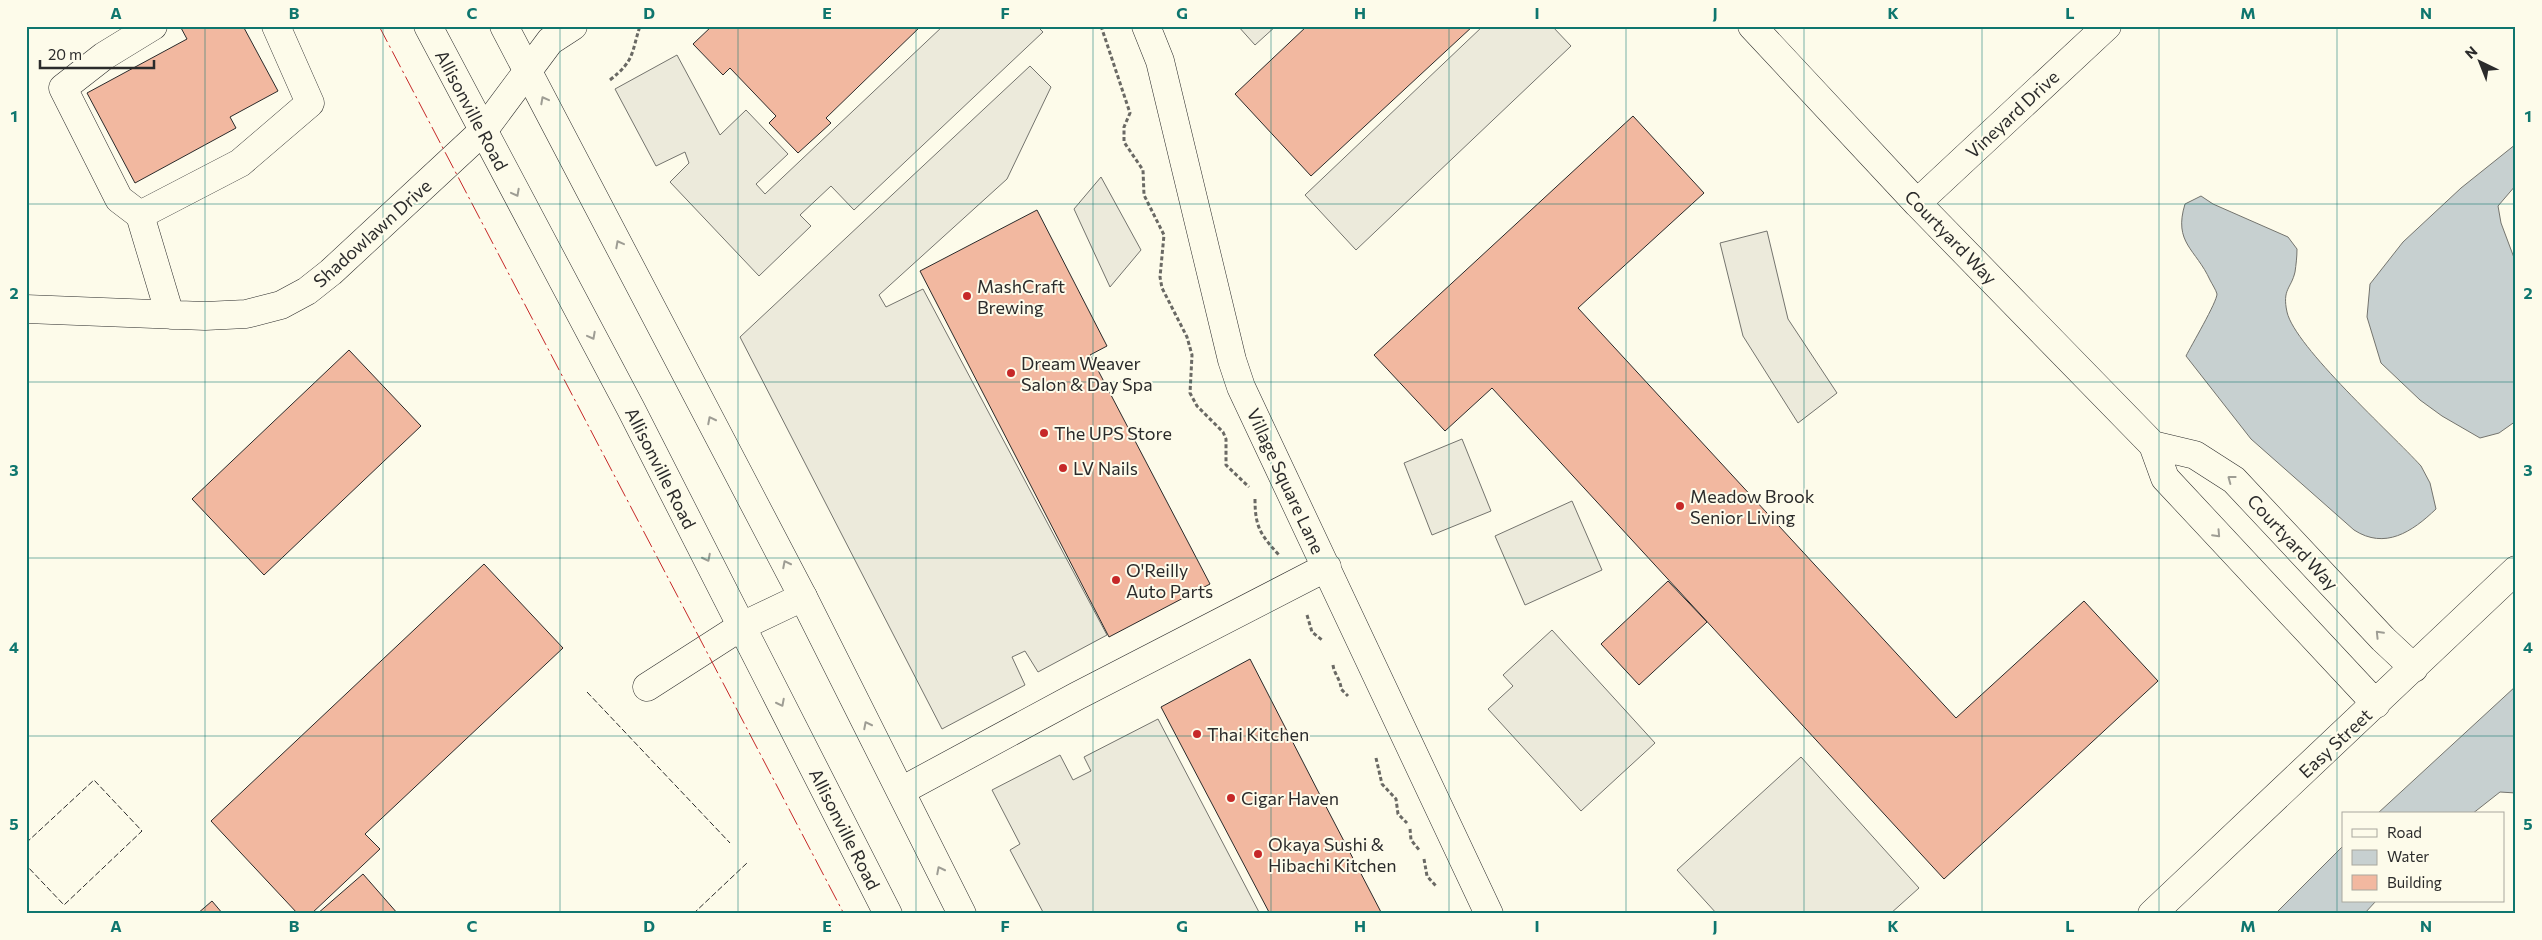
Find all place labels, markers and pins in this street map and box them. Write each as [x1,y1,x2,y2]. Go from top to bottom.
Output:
place label: MashCraft Brewing [977,275,1065,318]
marker: MashCraft Brewing [961,290,973,302]
place label: Dream Weaver Salon & Day Spa [1021,352,1153,395]
marker: Dream Weaver Salon & Day Spa [1005,367,1017,379]
place label: The UPS Store [1054,422,1172,444]
marker: The UPS Store [1038,427,1050,439]
place label: LV Nails [1073,457,1138,479]
marker: LV Nails [1057,462,1069,474]
place label: Meadow Brook Senior Living [1690,485,1815,528]
marker: Meadow Brook Senior Living [1674,500,1686,512]
place label: O'Reilly Auto Parts [1126,559,1213,602]
marker: O'Reilly Auto Parts [1110,574,1122,586]
place label: Thai Kitchen [1207,723,1309,745]
marker: Thai Kitchen [1191,728,1203,740]
place label: Cigar Haven [1241,787,1339,809]
marker: Cigar Haven [1225,792,1237,804]
place label: Okaya Sushi & Hibachi Kitchen [1268,833,1396,876]
marker: Okaya Sushi & Hibachi Kitchen [1252,848,1264,860]

